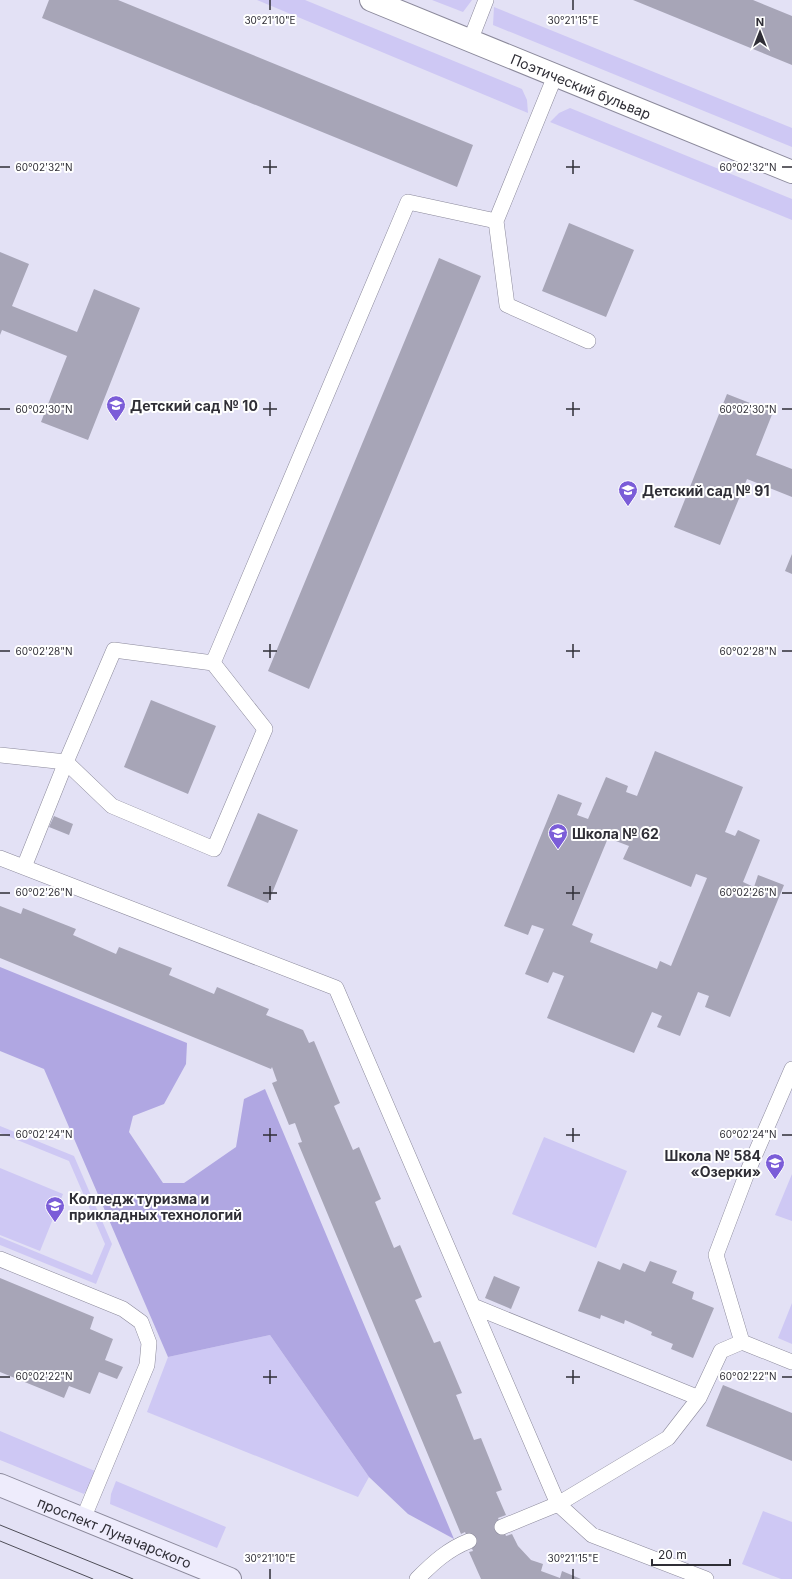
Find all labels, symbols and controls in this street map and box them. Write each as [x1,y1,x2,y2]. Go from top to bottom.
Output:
north arrow [740,12,780,52]
text: 30°21'10"E [244,14,296,26]
text: 30°21'15"E [547,14,599,26]
text: N [756,15,764,29]
street label: Поэтический бульвар [509,50,654,122]
text: 60°02'32"N [16,161,72,173]
text: 60°02'32"N [720,161,776,173]
school or university icon: Детский сад № 10 [105,394,127,422]
place label: Детский сад № 10 [130,397,258,414]
text: 60°02'30"N [15,403,73,415]
text: 60°02'30"N [719,403,777,415]
school or university icon: Детский сад № 91 [617,479,639,507]
place label: Детский сад № 91 [642,482,769,499]
text: 60°02'28"N [16,645,72,657]
text: 60°02'28"N [720,645,776,657]
school or university icon: Школа № 62 [547,822,569,850]
place label: Школа № 62 [572,825,659,842]
text: 60°02'26"N [16,886,72,898]
text: 60°02'26"N [720,886,776,898]
text: 60°02'24"N [15,1128,73,1140]
text: 60°02'24"N [719,1128,777,1140]
place label: Школа № 584 «Озерки» [665,1147,761,1180]
school or university icon: Школа № 584 «Озерки» [764,1152,786,1180]
place label: Колледж туризма и прикладных технологий [69,1190,242,1223]
school or university icon: Колледж туризма и прикладных технологий [44,1195,66,1223]
text: 60°02'22"N [16,1370,72,1382]
text: 60°02'22"N [720,1370,776,1382]
street label: проспект Луначарского [35,1493,194,1571]
scale bar [652,1541,730,1567]
text: 20 m [658,1547,687,1562]
text: 30°21'10"E [244,1552,296,1564]
text: 30°21'15"E [547,1552,599,1564]

